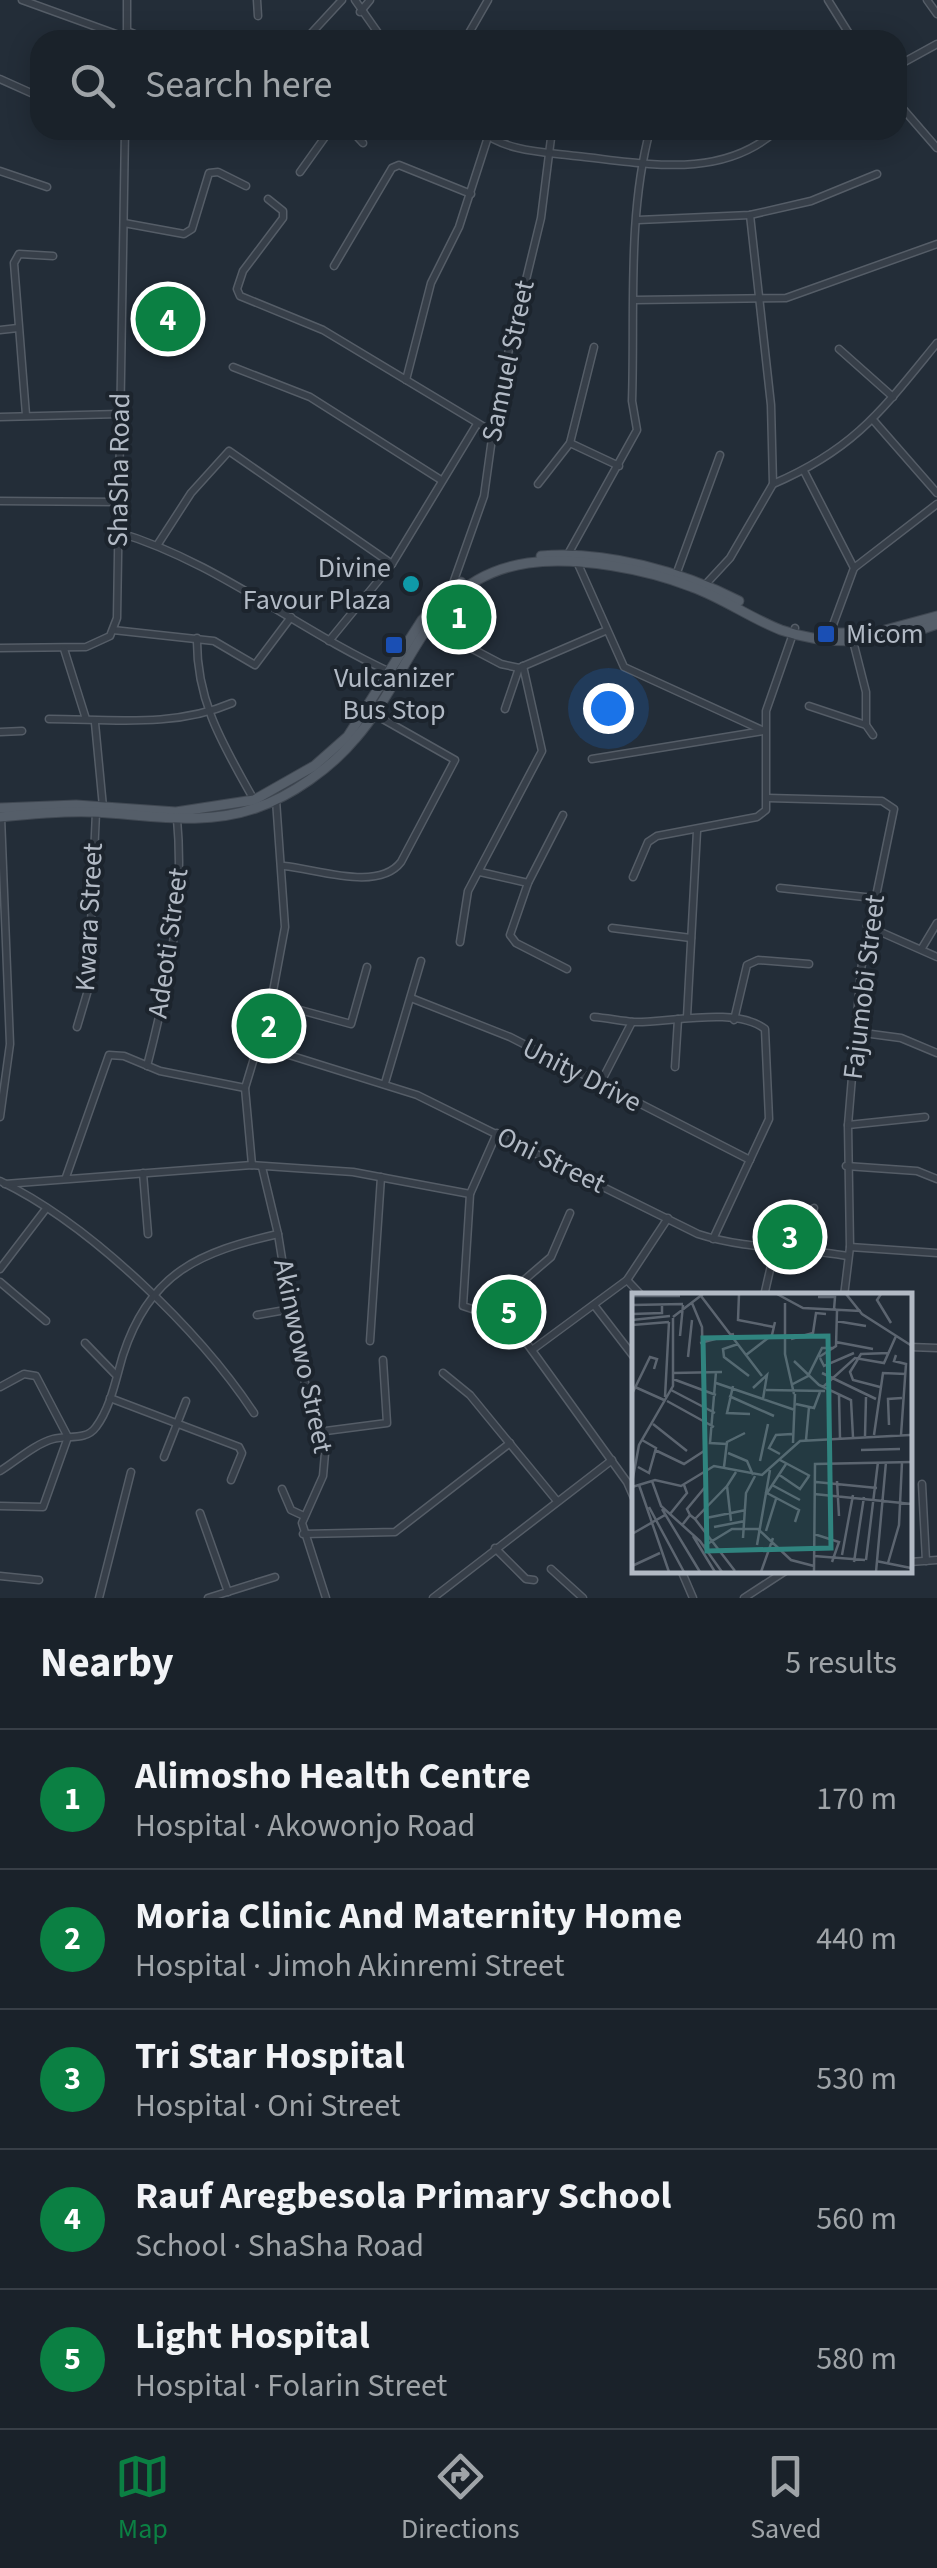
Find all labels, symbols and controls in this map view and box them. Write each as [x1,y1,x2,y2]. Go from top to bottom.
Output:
search box [30,30,907,140]
icon: search [65,58,120,113]
text: Search here [145,58,332,112]
street label: Samuel Street [471,276,545,446]
pin: 4 [136,282,200,356]
street label: ShaSha Road [98,393,140,547]
place label: Divine Favour Plaza [243,548,391,620]
marker: Divine Favour Plaza [400,573,422,595]
pin: 1 [426,580,492,654]
place label: Micom [846,614,924,654]
marker: Micom [815,623,837,645]
marker: Vulcanizer Bus Stop [383,634,405,656]
place label: Vulcanizer Bus Stop [334,658,454,730]
your location [583,683,634,734]
street label: Kwara Street [65,841,113,992]
street label: Adeoti Street [138,865,198,1021]
street label: Fajumobi Street [833,892,895,1082]
pin: 2 [236,988,302,1064]
street label: Unity Drive [515,1028,649,1122]
street label: Oni Street [490,1116,613,1204]
pin: 3 [758,1200,822,1274]
street label: Akinwowo Street [263,1255,343,1457]
pin: 5 [476,1274,542,1350]
inset map [632,1293,912,1573]
text: Nearby [40,1633,174,1693]
text: 5 results [785,1640,897,1686]
text: Alimosho Health Centre [135,1749,531,1803]
text: 1 [64,1776,81,1822]
text: 170 m [816,1776,897,1822]
text: Hospital · Akowonjo Road [135,1803,475,1849]
text: Moria Clinic And Maternity Home [135,1889,682,1943]
text: 2 [64,1916,81,1962]
text: 440 m [816,1916,897,1962]
text: Hospital · Jimoh Akinremi Street [135,1943,564,1989]
text: Tri Star Hospital [135,2029,405,2083]
text: 3 [64,2056,81,2102]
text: 530 m [816,2056,897,2102]
text: Hospital · Oni Street [135,2083,401,2129]
text: Rauf Aregbesola Primary School [135,2169,671,2223]
text: 4 [64,2196,81,2242]
text: 560 m [816,2196,897,2242]
text: School · ShaSha Road [135,2223,424,2269]
text: Light Hospital [135,2309,370,2363]
text: 5 [64,2336,81,2382]
text: 580 m [816,2336,897,2382]
text: Hospital · Folarin Street [135,2363,447,2409]
tab: Map [115,2449,170,2549]
tab: Directions [401,2449,520,2549]
tab: Saved [750,2449,822,2549]

